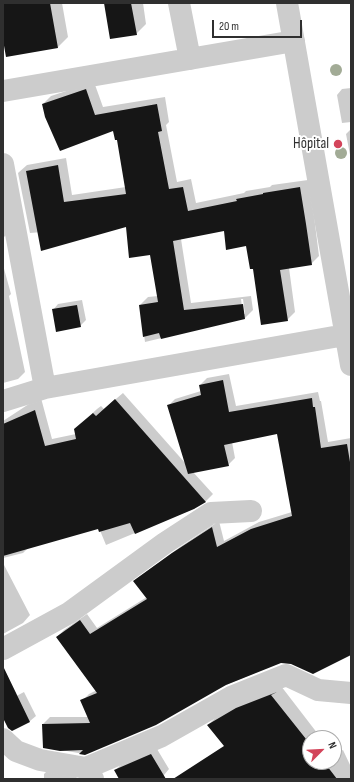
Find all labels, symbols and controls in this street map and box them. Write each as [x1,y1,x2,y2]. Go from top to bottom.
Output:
scale bar [214,12,304,38]
text: 20 m [219,19,239,34]
place label: Hôpital [293,135,329,153]
marker: Hôpital [332,138,344,150]
north arrow [302,730,342,770]
text: N [325,740,340,751]

